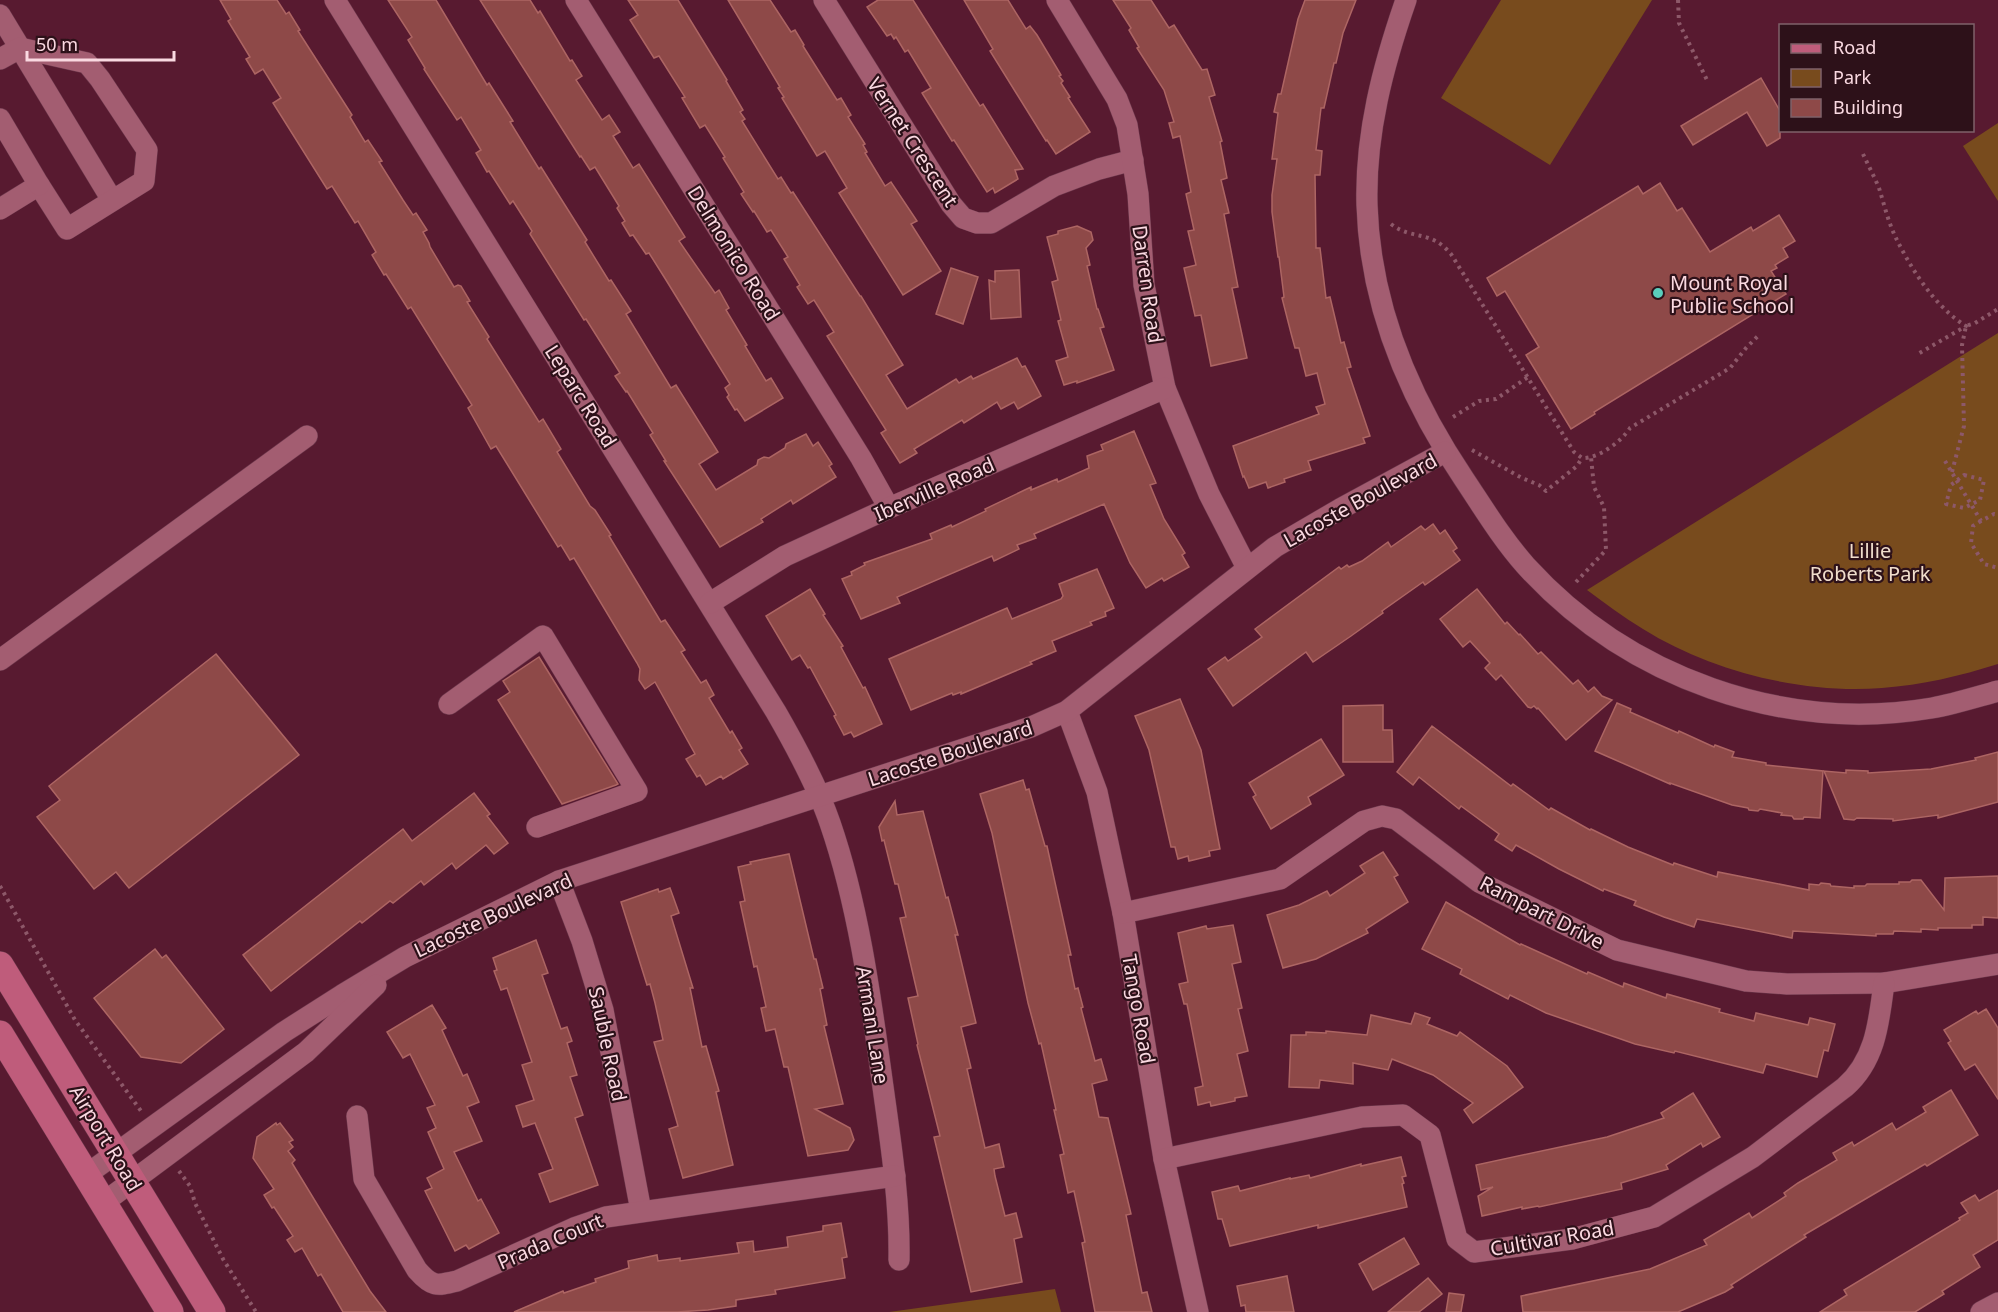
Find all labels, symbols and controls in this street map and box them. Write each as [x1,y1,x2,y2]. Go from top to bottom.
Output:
scale bar [27,24,174,62]
legend [1779,24,1974,132]
text: 50 m [36,32,78,56]
text: Road [1833,35,1876,59]
text: Park [1833,65,1871,89]
street label: Vernet Crescent [861,72,965,212]
text: Building [1833,95,1903,119]
street label: Delmonico Road [682,180,786,326]
street label: Darren Road [1126,223,1170,345]
place label: Mount Royal Public School [1670,269,1794,319]
marker: Mount Royal Public School [1651,286,1665,300]
street label: Leparc Road [539,340,623,452]
street label: Lacoste Boulevard [1278,447,1442,553]
street label: Iberville Road [870,450,998,528]
park label: Lillie Roberts Park [1810,537,1931,587]
street label: Lacoste Boulevard [864,714,1036,792]
street label: Lacoste Boulevard [409,866,577,964]
street label: Rampart Drive [1475,869,1609,955]
street label: Tango Road [1116,952,1162,1066]
street label: Armani Lane [850,964,896,1086]
street label: Sauble Road [583,984,633,1104]
street label: Airport Road [64,1080,148,1196]
street label: Prada Court [493,1207,607,1275]
street label: Cultivar Road [1488,1214,1616,1262]

